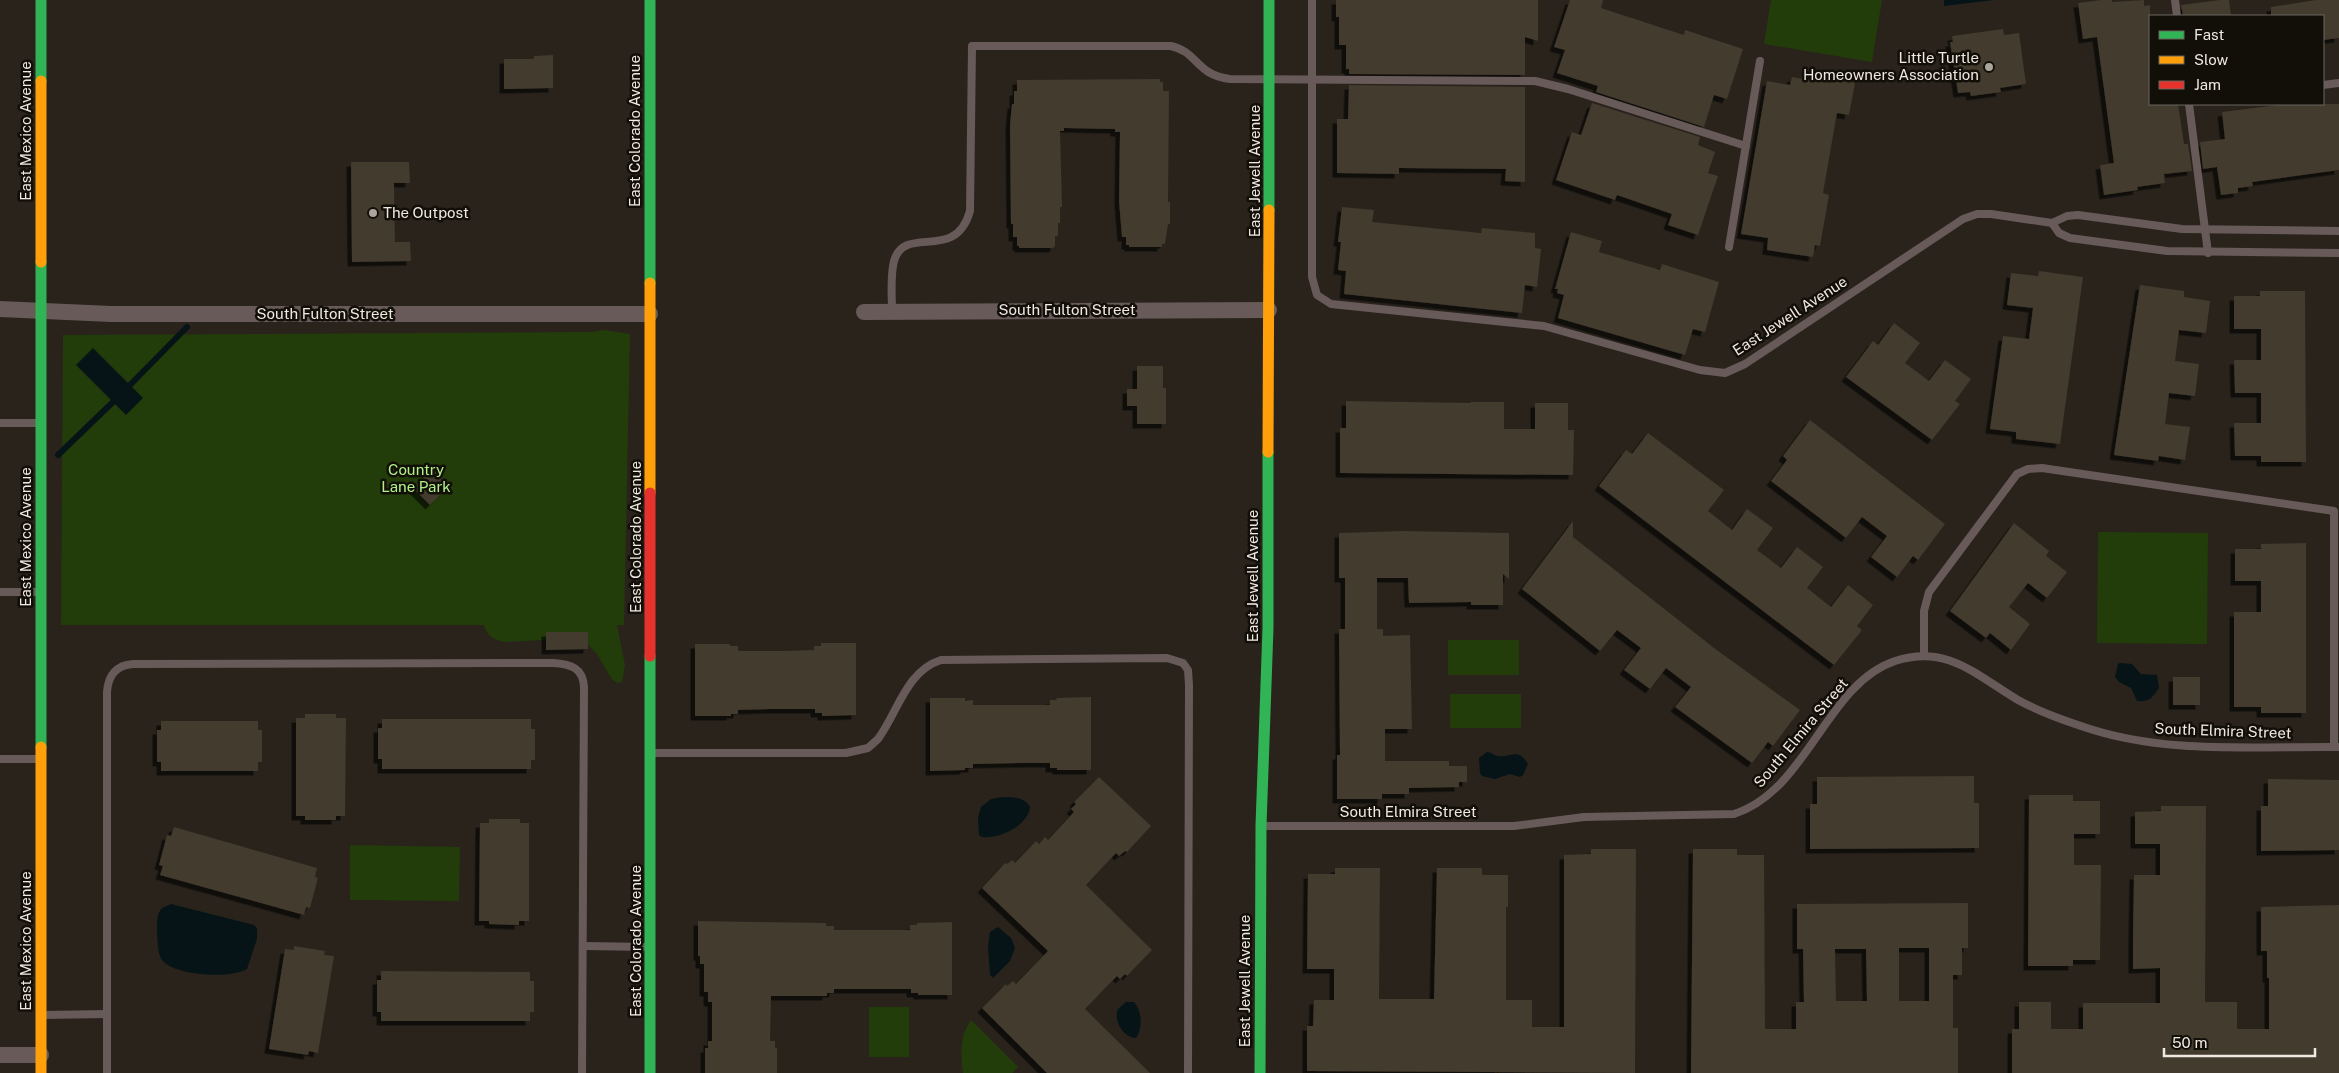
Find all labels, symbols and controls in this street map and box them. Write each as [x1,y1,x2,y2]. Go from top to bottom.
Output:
legend [2149,15,2324,105]
text: Fast [2194,26,2224,43]
place label: Little Turtle Homeowners Association [1803,49,1979,83]
text: Slow [2194,51,2229,68]
street label: East Colorado Avenue [626,55,643,207]
street label: East Mexico Avenue [17,61,34,201]
marker: Little Turtle Homeowners Association [1983,61,1995,73]
text: Jam [2194,76,2221,93]
street label: East Jewell Avenue [1246,105,1263,237]
place label: The Outpost [383,204,469,221]
marker: The Outpost [367,207,379,219]
street label: East Jewell Avenue [1729,272,1850,359]
street label: South Fulton Street [998,301,1136,318]
street label: South Fulton Street [256,305,394,322]
park label: Country Lane Park [381,461,451,495]
street label: East Colorado Avenue [627,461,644,613]
street label: East Mexico Avenue [17,467,34,607]
street label: East Jewell Avenue [1244,510,1261,642]
street label: South Elmira Street [1750,675,1851,791]
street label: South Elmira Street [2154,720,2292,741]
street label: South Elmira Street [1339,803,1477,820]
street label: East Colorado Avenue [627,865,644,1017]
street label: East Mexico Avenue [17,871,34,1011]
street label: East Jewell Avenue [1236,915,1253,1047]
scale bar [2164,1026,2315,1058]
text: 50 m [2172,1034,2207,1051]

